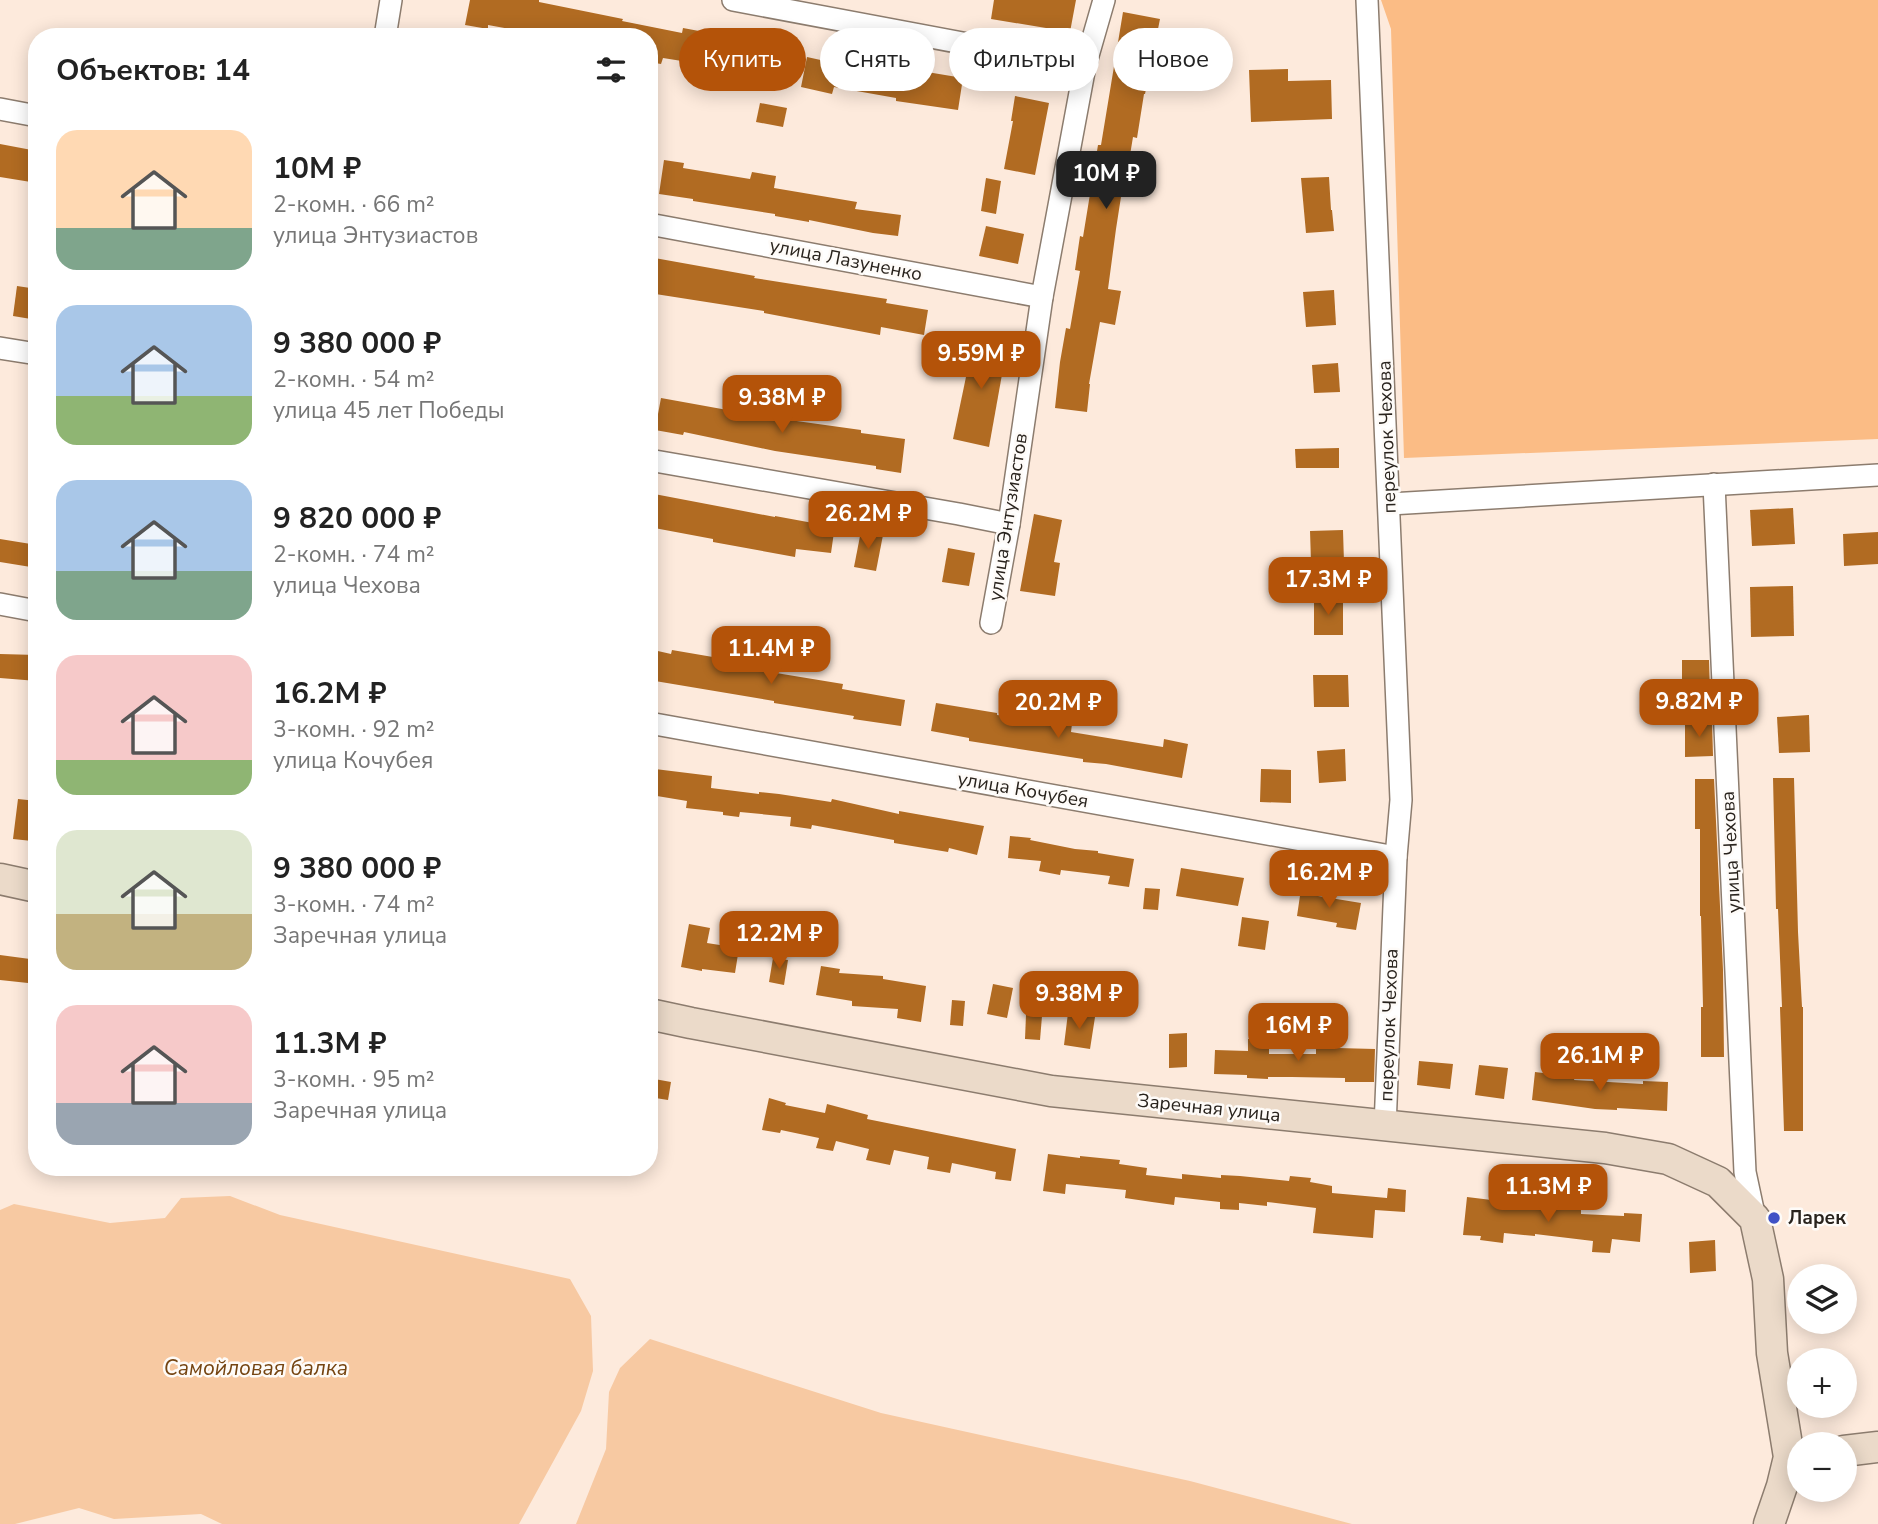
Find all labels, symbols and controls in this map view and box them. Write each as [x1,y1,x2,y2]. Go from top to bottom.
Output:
chip: Купить [679,28,806,91]
chip: Снять [820,28,935,91]
chip: Фильтры [949,28,1099,91]
chip: Новое [1113,28,1233,91]
text: Объектов: 14 [56,50,250,91]
icon: filters [592,51,630,89]
text: 10M ₽ [273,148,361,189]
pin: 10M ₽ [1057,152,1155,211]
icon: home [112,158,196,242]
text: 10M ₽ [1072,158,1140,189]
text: 2-комн. · 66 m² [273,189,435,220]
text: улица Энтузиастов [273,220,478,251]
street label: улица Лазуненко [767,232,925,288]
text: 9 380 000 ₽ [273,323,441,364]
pin: 9.59M ₽ [916,332,1046,391]
icon: home [112,333,196,417]
text: 9.59M ₽ [937,338,1025,369]
street label: переулок Чехова [1371,360,1403,514]
text: 2-комн. · 54 m² [273,364,435,395]
pin: 9.38M ₽ [717,376,847,435]
text: 9.38M ₽ [738,382,826,413]
text: улица 45 лет Победы [273,395,505,426]
street label: улица Энтузиастов [982,431,1034,603]
pin: 26.2M ₽ [803,491,933,551]
text: 9 820 000 ₽ [273,498,441,539]
text: 26.2M ₽ [824,498,912,529]
icon: home [112,508,196,592]
text: 2-комн. · 74 m² [273,539,435,570]
pin: 17.3M ₽ [1263,558,1393,617]
text: 17.3M ₽ [1284,564,1372,595]
text: улица Чехова [273,570,421,601]
pin: 11.4M ₽ [706,626,836,686]
text: 11.4M ₽ [727,633,815,664]
text: 16.2M ₽ [273,673,387,714]
pin: 20.2M ₽ [993,680,1123,740]
pin: 9.82M ₽ [1634,680,1764,739]
icon: home [112,683,196,767]
text: 9.82M ₽ [1655,686,1743,717]
text: 20.2M ₽ [1014,687,1102,718]
text: 3-комн. · 92 m² [273,714,435,745]
text: улица Кочубея [273,745,433,776]
street label: улица Кочубея [956,766,1090,814]
street label: улица Чехова [1715,790,1747,914]
text: 9 380 000 ₽ [273,848,441,889]
pin: 16.2M ₽ [1264,850,1394,910]
text: 16.2M ₽ [1285,857,1373,888]
icon: home [112,858,196,942]
text: 3-комн. · 74 m² [273,889,435,920]
pin: 12.2M ₽ [714,912,844,971]
text: 12.2M ₽ [735,918,823,949]
text: Заречная улица [273,920,447,951]
street label: переулок Чехова [1373,948,1405,1102]
pin: 9.38M ₽ [1014,972,1144,1031]
text: 9.38M ₽ [1035,978,1123,1009]
pin: 16M ₽ [1249,1004,1347,1063]
text: 16M ₽ [1264,1010,1332,1041]
text: 11.3M ₽ [273,1023,387,1064]
icon: home [112,1033,196,1117]
pin: 26.1M ₽ [1535,1034,1665,1093]
text: 26.1M ₽ [1556,1040,1644,1071]
text: 3-комн. · 95 m² [273,1064,435,1095]
street label: Заречная улица [1136,1088,1282,1128]
text: Заречная улица [273,1095,447,1126]
pin: 11.3M ₽ [1483,1164,1613,1224]
text: 11.3M ₽ [1504,1171,1592,1202]
place label: Ларек [1788,1205,1846,1231]
marker: Ларек [1766,1210,1782,1226]
map controls [1787,1264,1857,1502]
button: layers [1787,1264,1857,1334]
button: + [1787,1348,1857,1418]
water label: Самойловая балка [164,1354,348,1382]
button: − [1787,1432,1857,1502]

